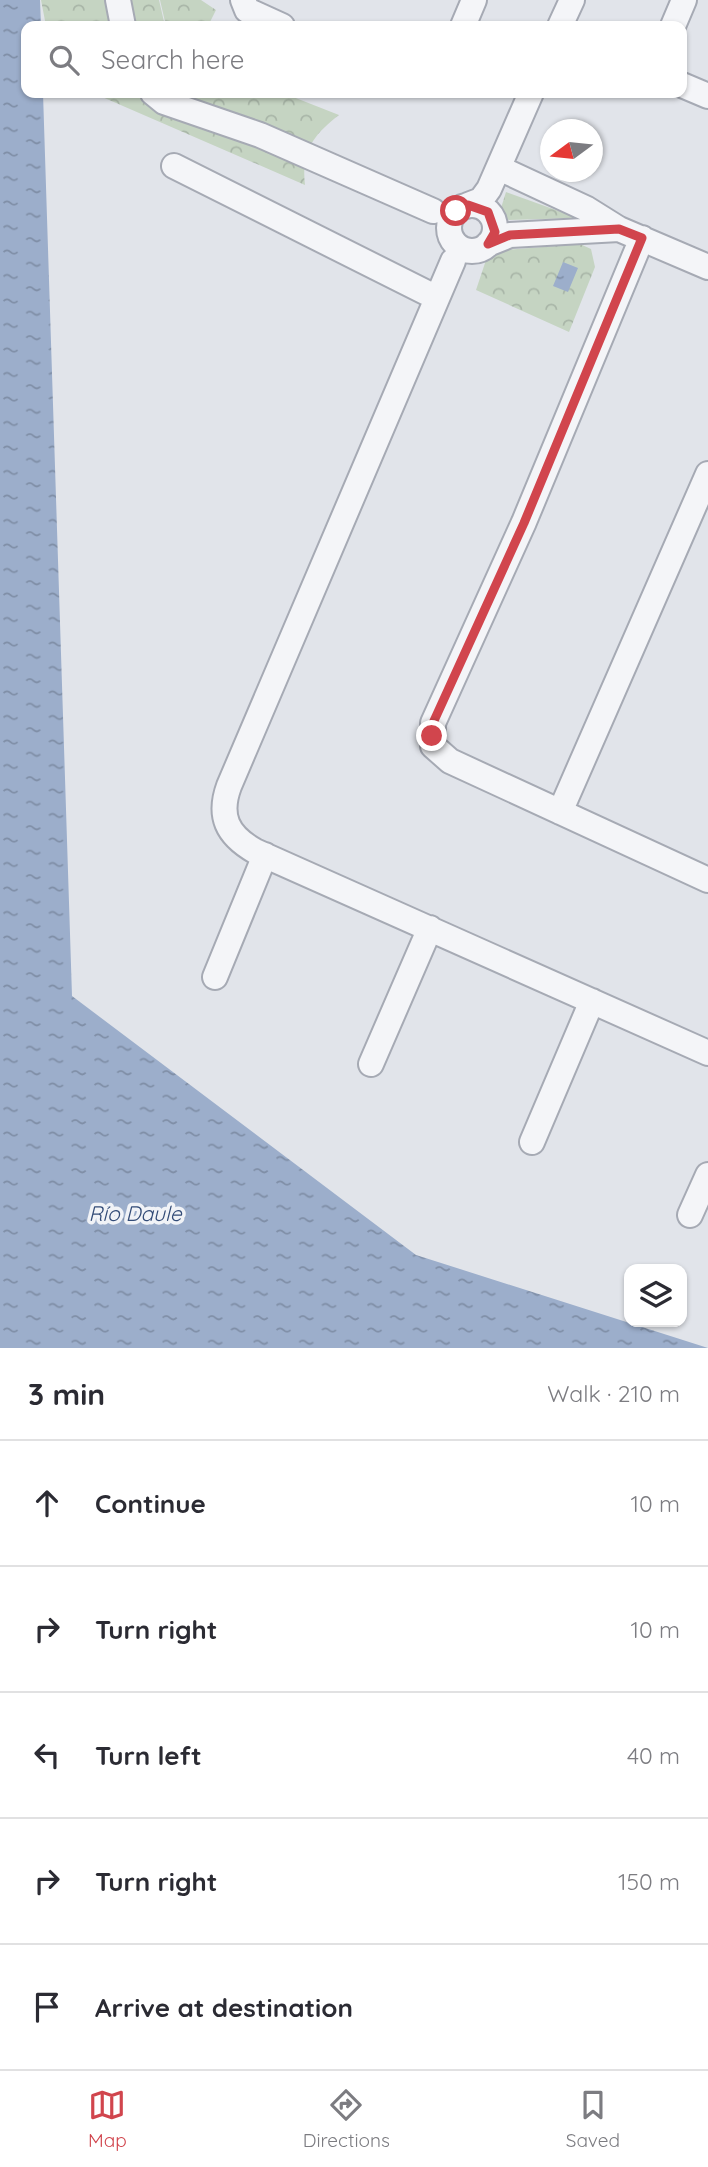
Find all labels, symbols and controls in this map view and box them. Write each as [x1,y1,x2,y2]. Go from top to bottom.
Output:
search box [21,21,687,98]
icon: search [45,41,83,79]
text: Search here [101,43,245,76]
north arrow [540,119,603,182]
route start [440,195,471,226]
route end [416,720,447,751]
water label: Río Daule [88,1200,183,1226]
map controls [624,1264,687,1327]
button: layers [624,1264,687,1327]
text: 3 min [28,1375,105,1413]
text: Walk · 210 m [547,1379,680,1408]
icon: ahead [28,1484,66,1522]
text: Continue [95,1487,206,1520]
text: 10 m [631,1489,680,1518]
icon: right [28,1610,66,1648]
text: Turn right [95,1613,217,1646]
text: 10 m [631,1615,680,1644]
icon: left [28,1736,66,1774]
text: Turn left [95,1739,202,1772]
text: 40 m [627,1741,680,1770]
icon: right [28,1862,66,1900]
text: Turn right [95,1865,217,1898]
text: 150 m [618,1867,680,1896]
icon: arrive [28,1988,66,2026]
text: Arrive at destination [95,1991,353,2024]
tab: Map [88,2086,127,2152]
tab: Directions [303,2086,390,2152]
tab: Saved [566,2086,620,2152]

